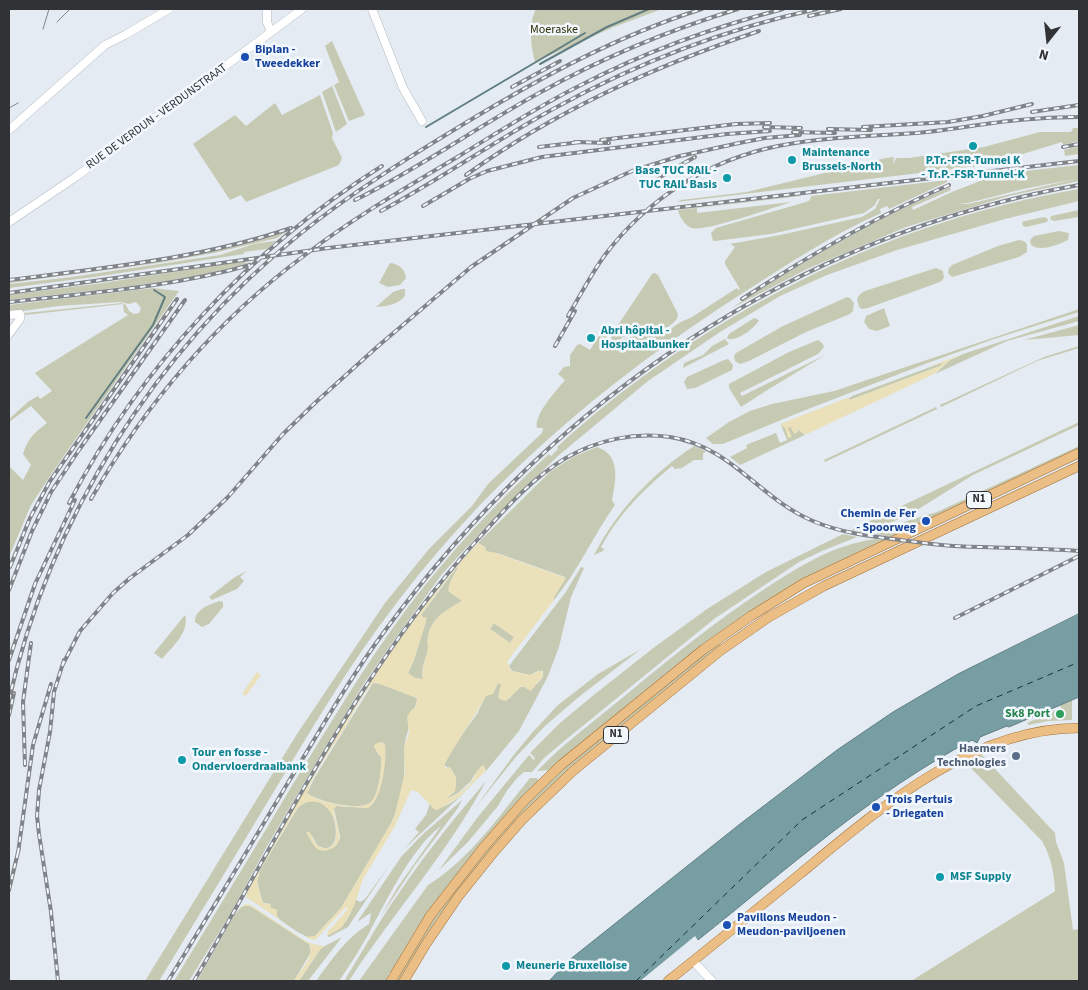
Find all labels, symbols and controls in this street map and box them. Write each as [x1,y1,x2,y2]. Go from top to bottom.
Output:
north arrow [1023,15,1073,65]
park label: Moeraske [530,23,578,37]
place label: Biplan - Tweedekker [255,43,320,71]
text: N [1037,44,1051,65]
marker: Biplan - Tweedekker [239,51,251,63]
street label: RUE DE VERDUN - VERDUNSTRAAT [84,61,230,173]
marker: P.Tr.-FSR-Tunnel K - Tr.P.-FSR-Tunnel-K [967,140,979,152]
place label: Maintenance Brussels-North [802,146,881,174]
marker: Maintenance Brussels-North [786,154,798,166]
place label: P.Tr.-FSR-Tunnel K - Tr.P.-FSR-Tunnel-K [921,154,1025,182]
place label: Base TUC RAIL - TUC RAIL Basis [635,164,717,192]
marker: Base TUC RAIL - TUC RAIL Basis [721,172,733,184]
place label: Abri hôpital - Hospitaalbunker [601,324,689,352]
marker: Abri hôpital - Hospitaalbunker [585,332,597,344]
road number: N1 [966,492,992,508]
place label: Chemin de Fer - Spoorweg [841,507,916,535]
marker: Chemin de Fer - Spoorweg [920,515,932,527]
place label: Sk8 Port [1005,707,1050,721]
marker: Sk8 Port [1054,708,1066,720]
road number: N1 [604,726,628,744]
place label: Haemers Technologies [937,742,1006,770]
place label: Tour en fosse - Ondervloerdraaibank [192,746,306,774]
marker: Haemers Technologies [1010,750,1022,762]
marker: Tour en fosse - Ondervloerdraaibank [176,754,188,766]
place label: Trois Pertuis - Driegaten [886,793,952,821]
marker: Trois Pertuis - Driegaten [870,801,882,813]
place label: MSF Supply [950,870,1011,884]
marker: MSF Supply [934,871,946,883]
place label: Pavillons Meudon - Meudon-paviljoenen [737,911,846,939]
marker: Pavillons Meudon - Meudon-paviljoenen [721,919,733,931]
place label: Meunerie Bruxelloise [516,959,627,973]
marker: Meunerie Bruxelloise [500,960,512,972]

